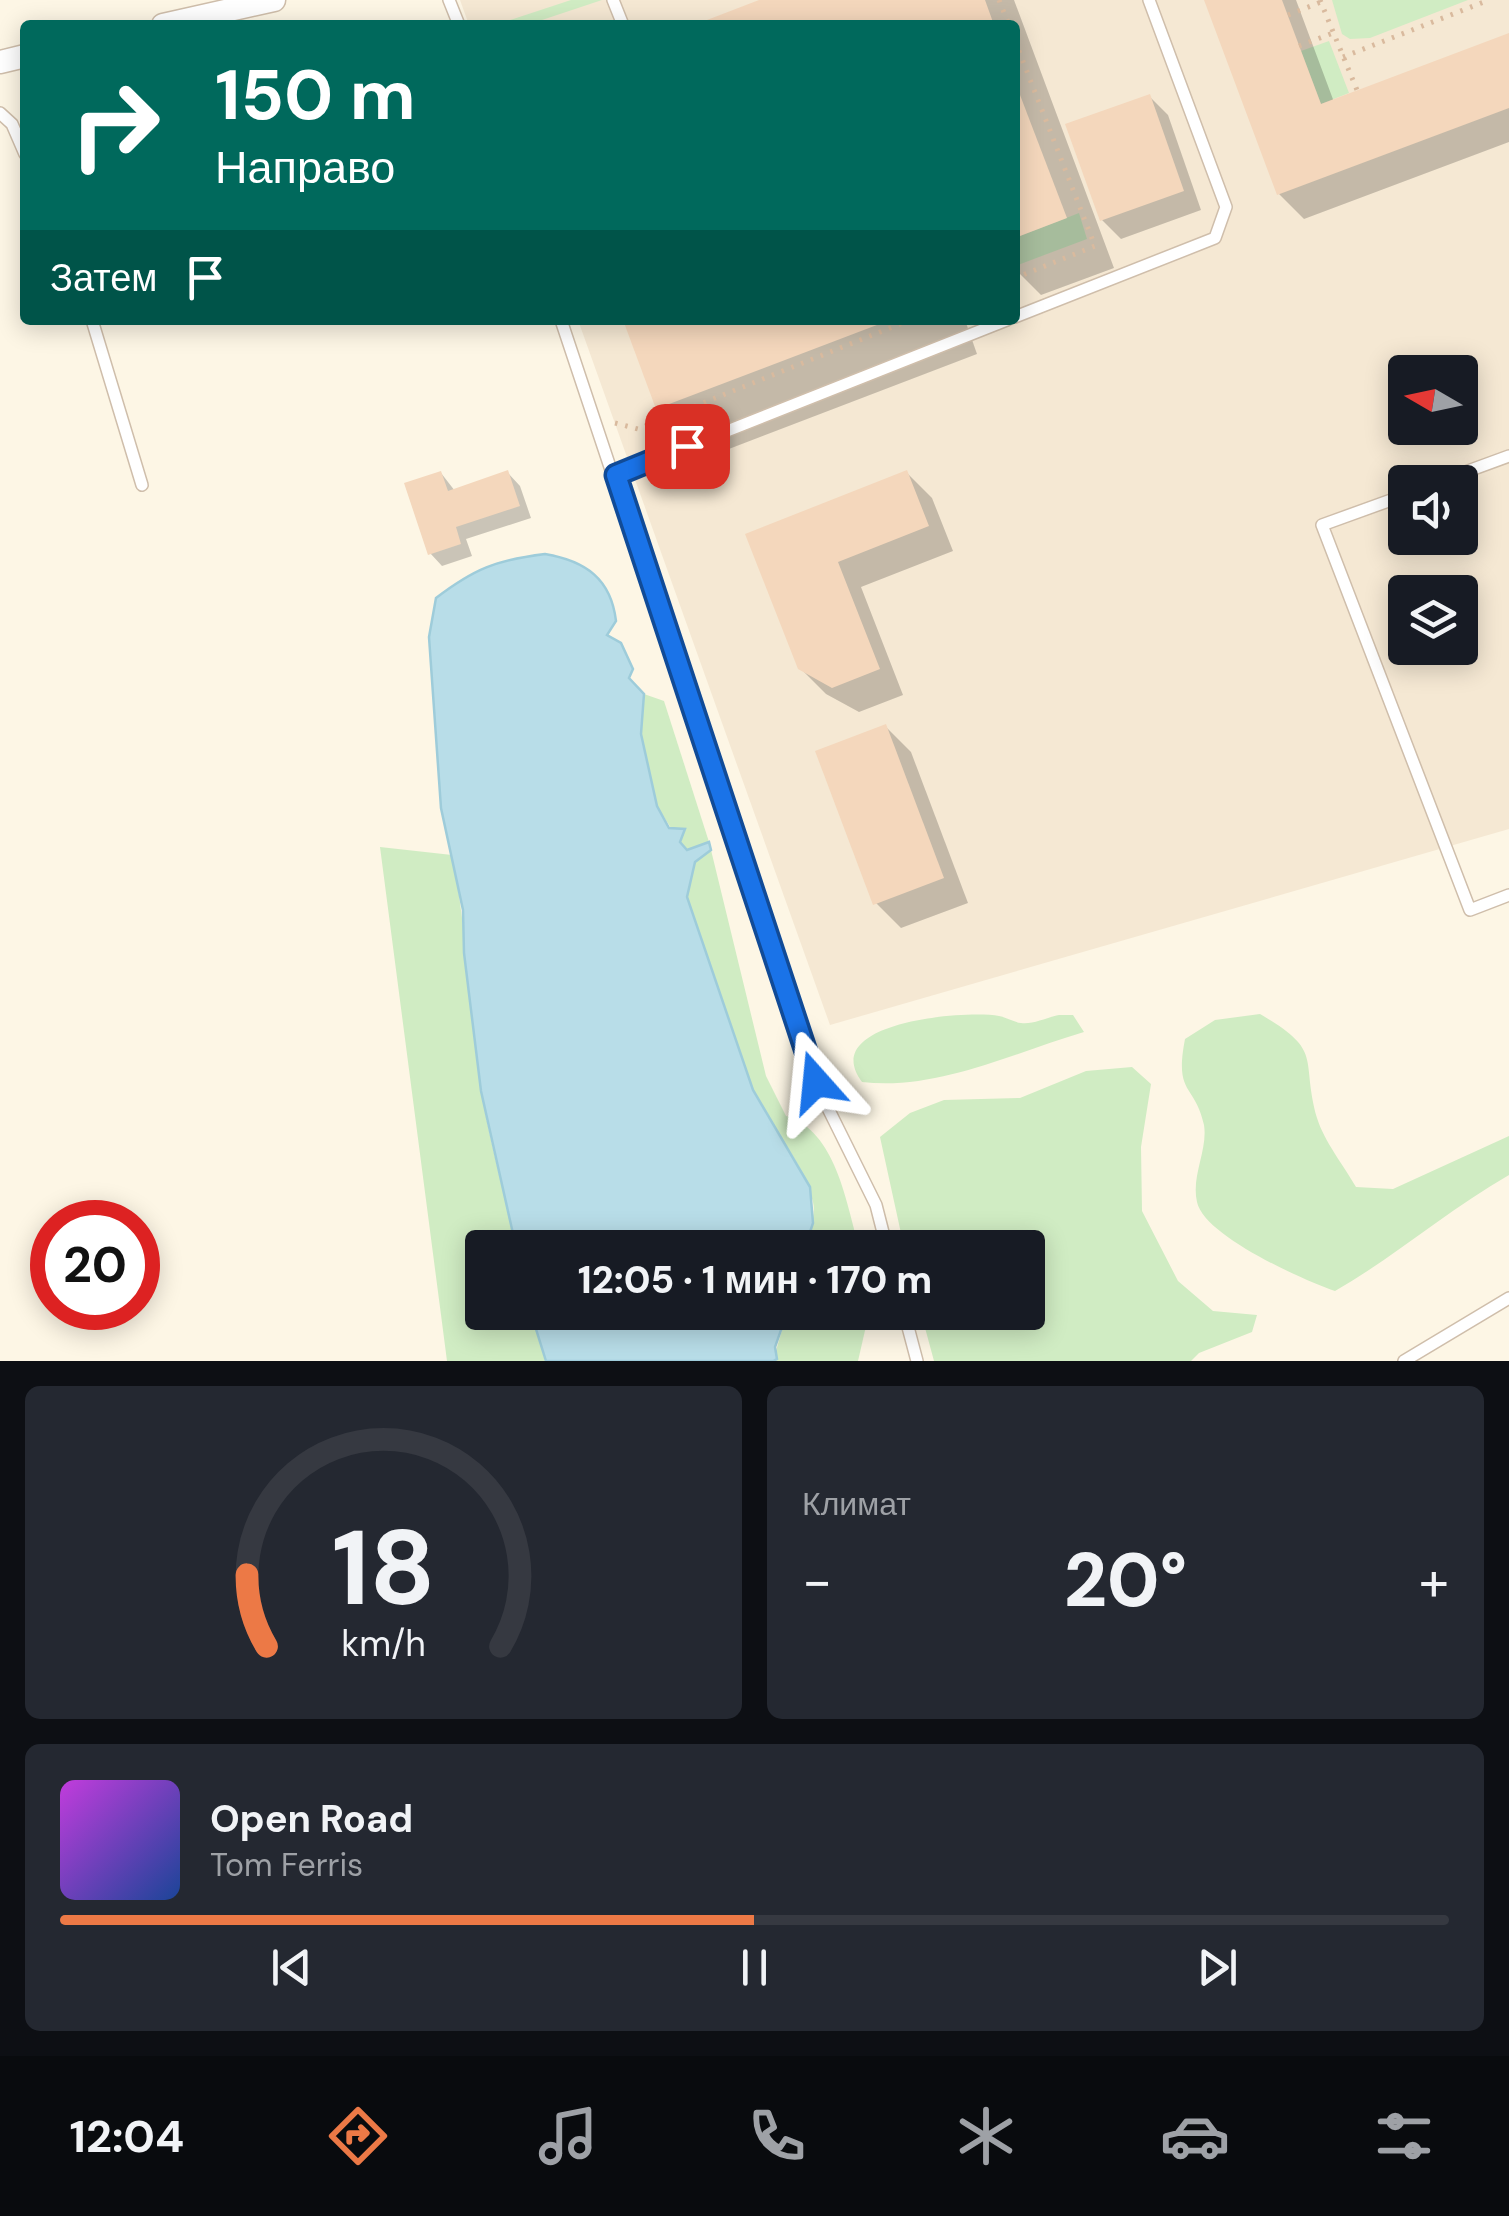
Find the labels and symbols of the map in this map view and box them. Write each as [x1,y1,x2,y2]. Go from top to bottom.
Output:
north arrow [1388,355,1478,445]
pin [645,404,730,489]
position arrow [764,1030,868,1134]
speed limit sign: 20 [30,1200,160,1330]

